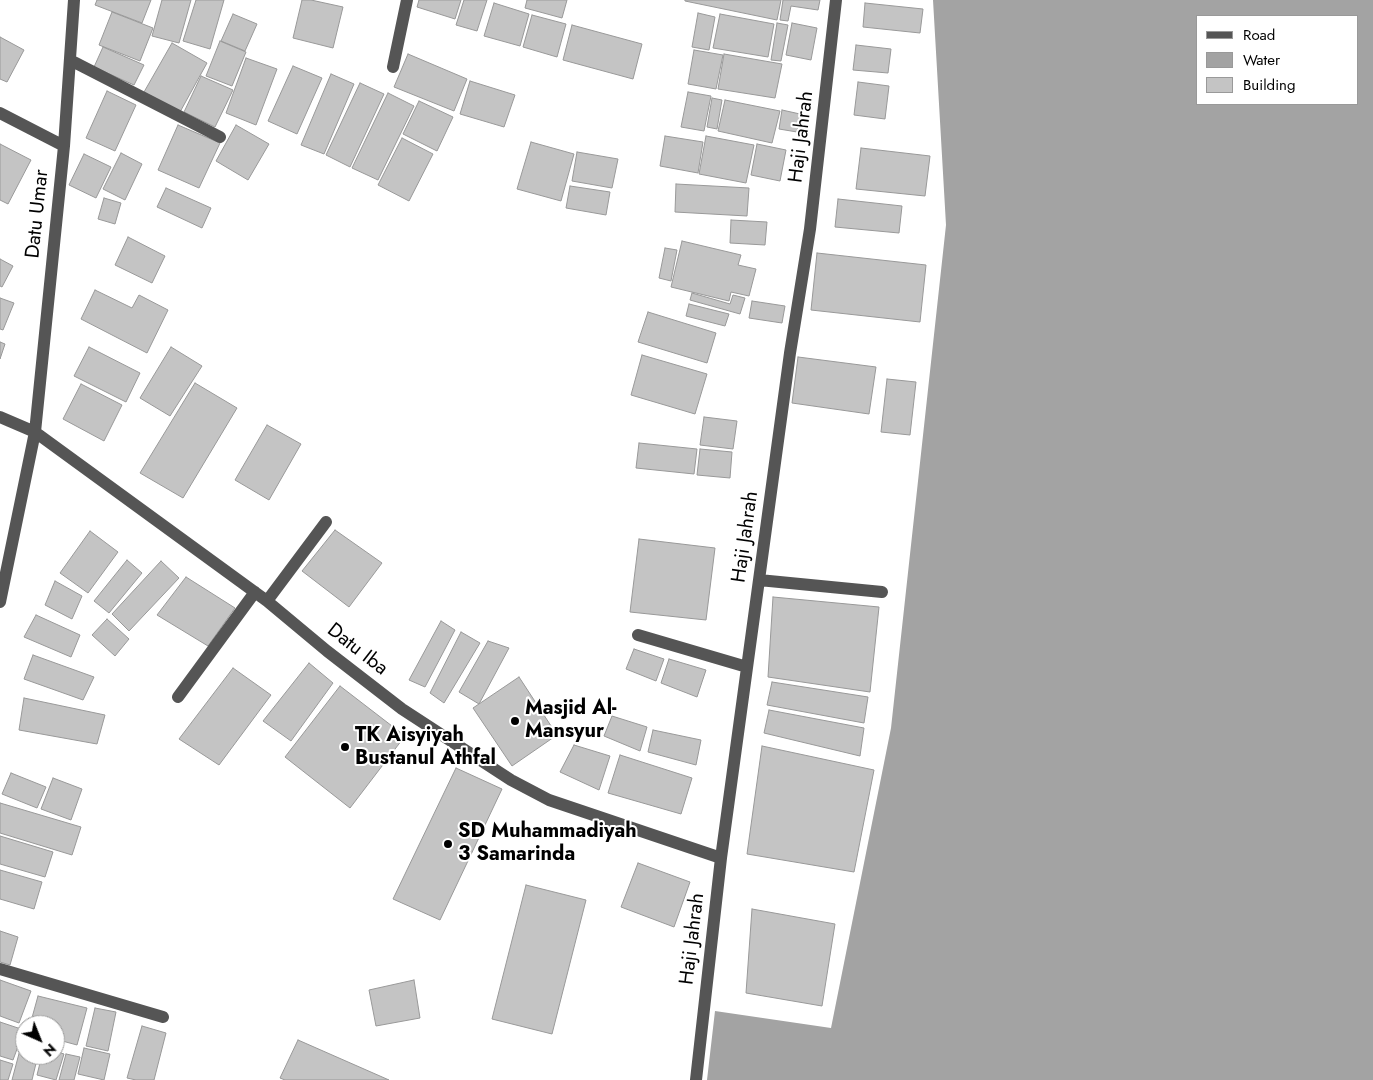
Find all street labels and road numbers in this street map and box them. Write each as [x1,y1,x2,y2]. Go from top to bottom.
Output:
street label: Haji Jahrah [784,90,820,184]
street label: Datu Umar [21,168,55,260]
street label: Haji Jahrah [728,490,764,584]
street label: Datu Iba [322,619,392,681]
street label: Haji Jahrah [675,892,711,986]

